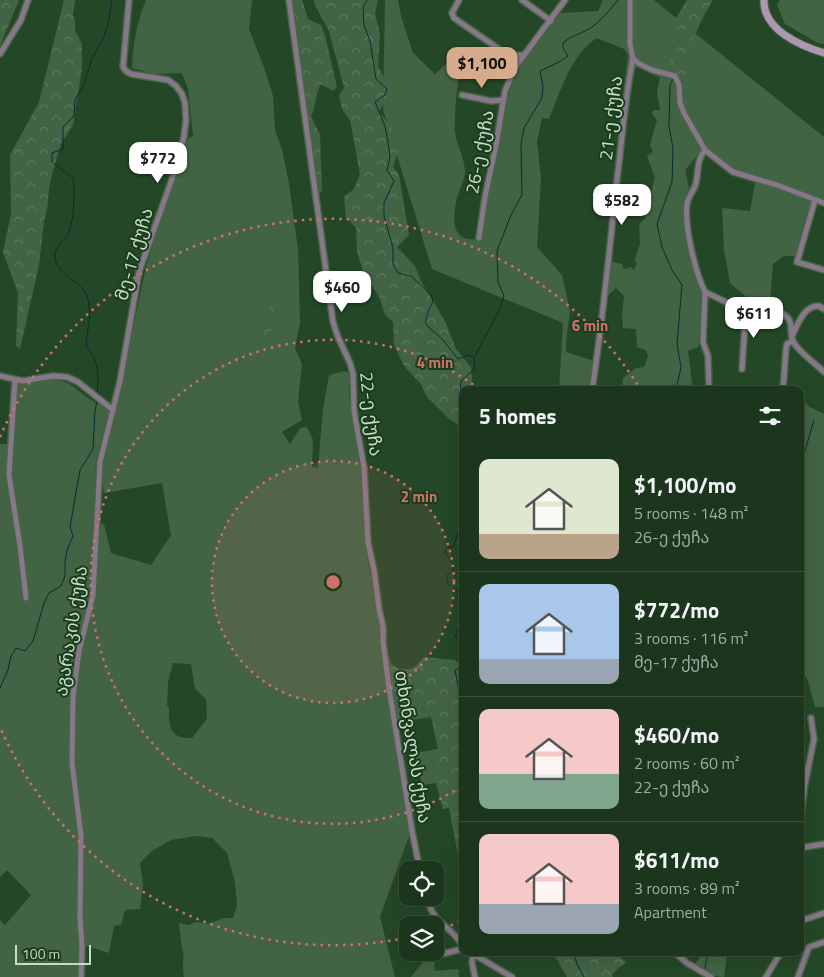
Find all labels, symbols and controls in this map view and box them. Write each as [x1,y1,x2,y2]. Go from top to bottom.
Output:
pin: $1,100 [441,46,523,89]
text: $1,100 [457,51,507,75]
street label: 21-ე ქუჩა [592,74,629,162]
street label: 26-ე ქუჩა [458,108,501,196]
pin: $772 [128,142,188,184]
text: $772 [140,146,176,170]
pin: $582 [592,184,652,226]
text: $582 [604,188,640,212]
street label: მე-17 ქუჩა [107,204,160,303]
pin: $460 [312,270,372,313]
text: $460 [324,275,360,299]
pin: $611 [724,296,784,339]
text: $611 [736,301,772,325]
text: 6 min [572,314,608,337]
text: 4 min [417,351,453,374]
street label: 22-ე ქუჩა [353,370,390,458]
text: 5 homes [479,400,556,432]
icon: filters [756,402,784,430]
text: $1,100/mo [634,469,736,501]
icon: home [519,479,579,539]
text: 2 min [401,485,437,508]
text: 5 rooms · 148 m² [634,501,748,525]
text: 26-ე ქუჩა [634,525,709,549]
street label: აგარაკის ქუჩა [47,564,94,698]
centre of rings [324,573,342,591]
text: $772/mo [634,594,719,626]
icon: home [519,604,579,664]
text: 3 rooms · 116 m² [634,626,748,650]
text: მე-17 ქუჩა [634,650,719,674]
street label: თხინვალას ქუჩა [388,669,439,825]
text: $460/mo [634,719,719,751]
icon: home [519,729,579,789]
text: 2 rooms · 60 m² [634,751,739,775]
text: 22-ე ქუჩა [634,775,709,799]
text: $611/mo [634,844,719,876]
icon: home [519,854,579,914]
map controls [399,861,444,961]
button: locate [399,861,444,906]
text: 3 rooms · 89 m² [634,876,739,900]
text: Apartment [634,900,707,924]
button: layers [399,916,444,961]
scale bar [15,942,91,965]
text: 100 m [22,943,60,964]

